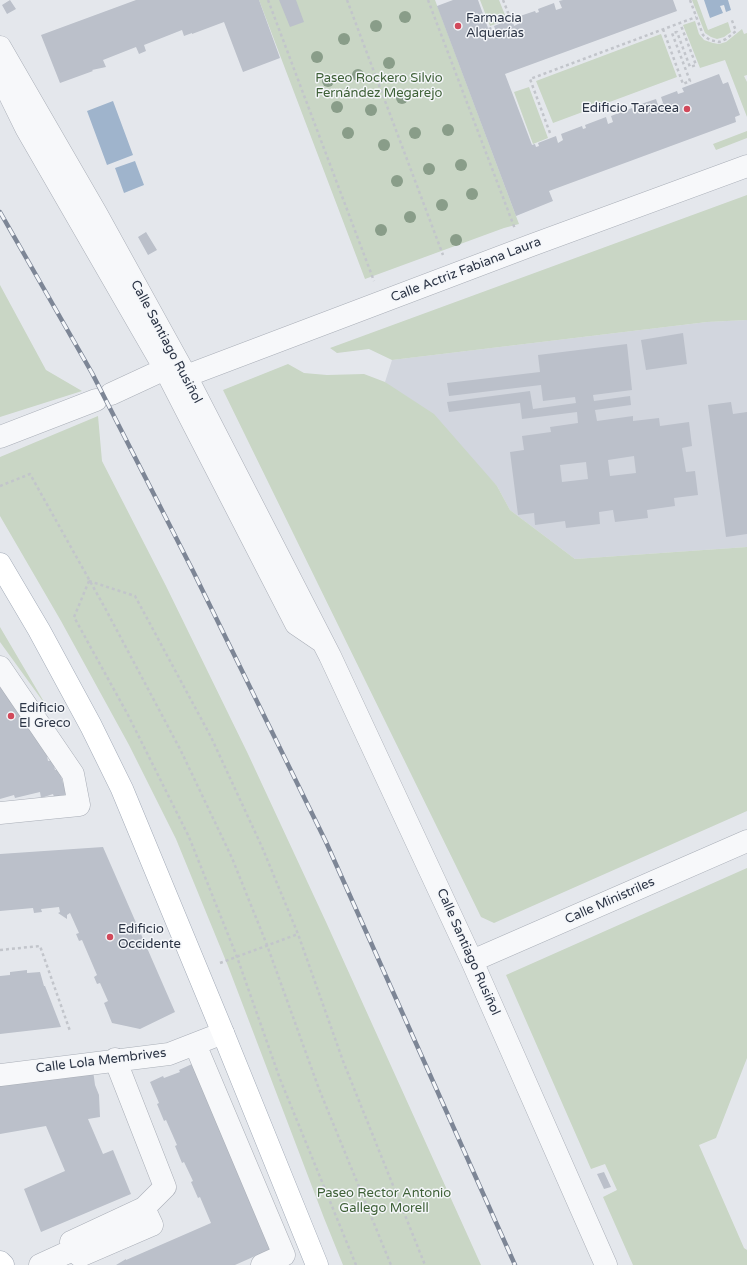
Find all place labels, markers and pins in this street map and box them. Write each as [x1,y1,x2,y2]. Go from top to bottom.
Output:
place label: Farmacia Alquerías [466,11,524,42]
marker: Farmacia Alquerías [453,21,463,31]
place label: Edificio Taracea [582,101,679,117]
marker: Edificio Taracea [682,104,692,114]
place label: Edificio El Greco [19,701,71,732]
marker: Edificio El Greco [6,711,16,721]
place label: Edificio Occidente [118,922,181,953]
marker: Edificio Occidente [105,932,115,942]

